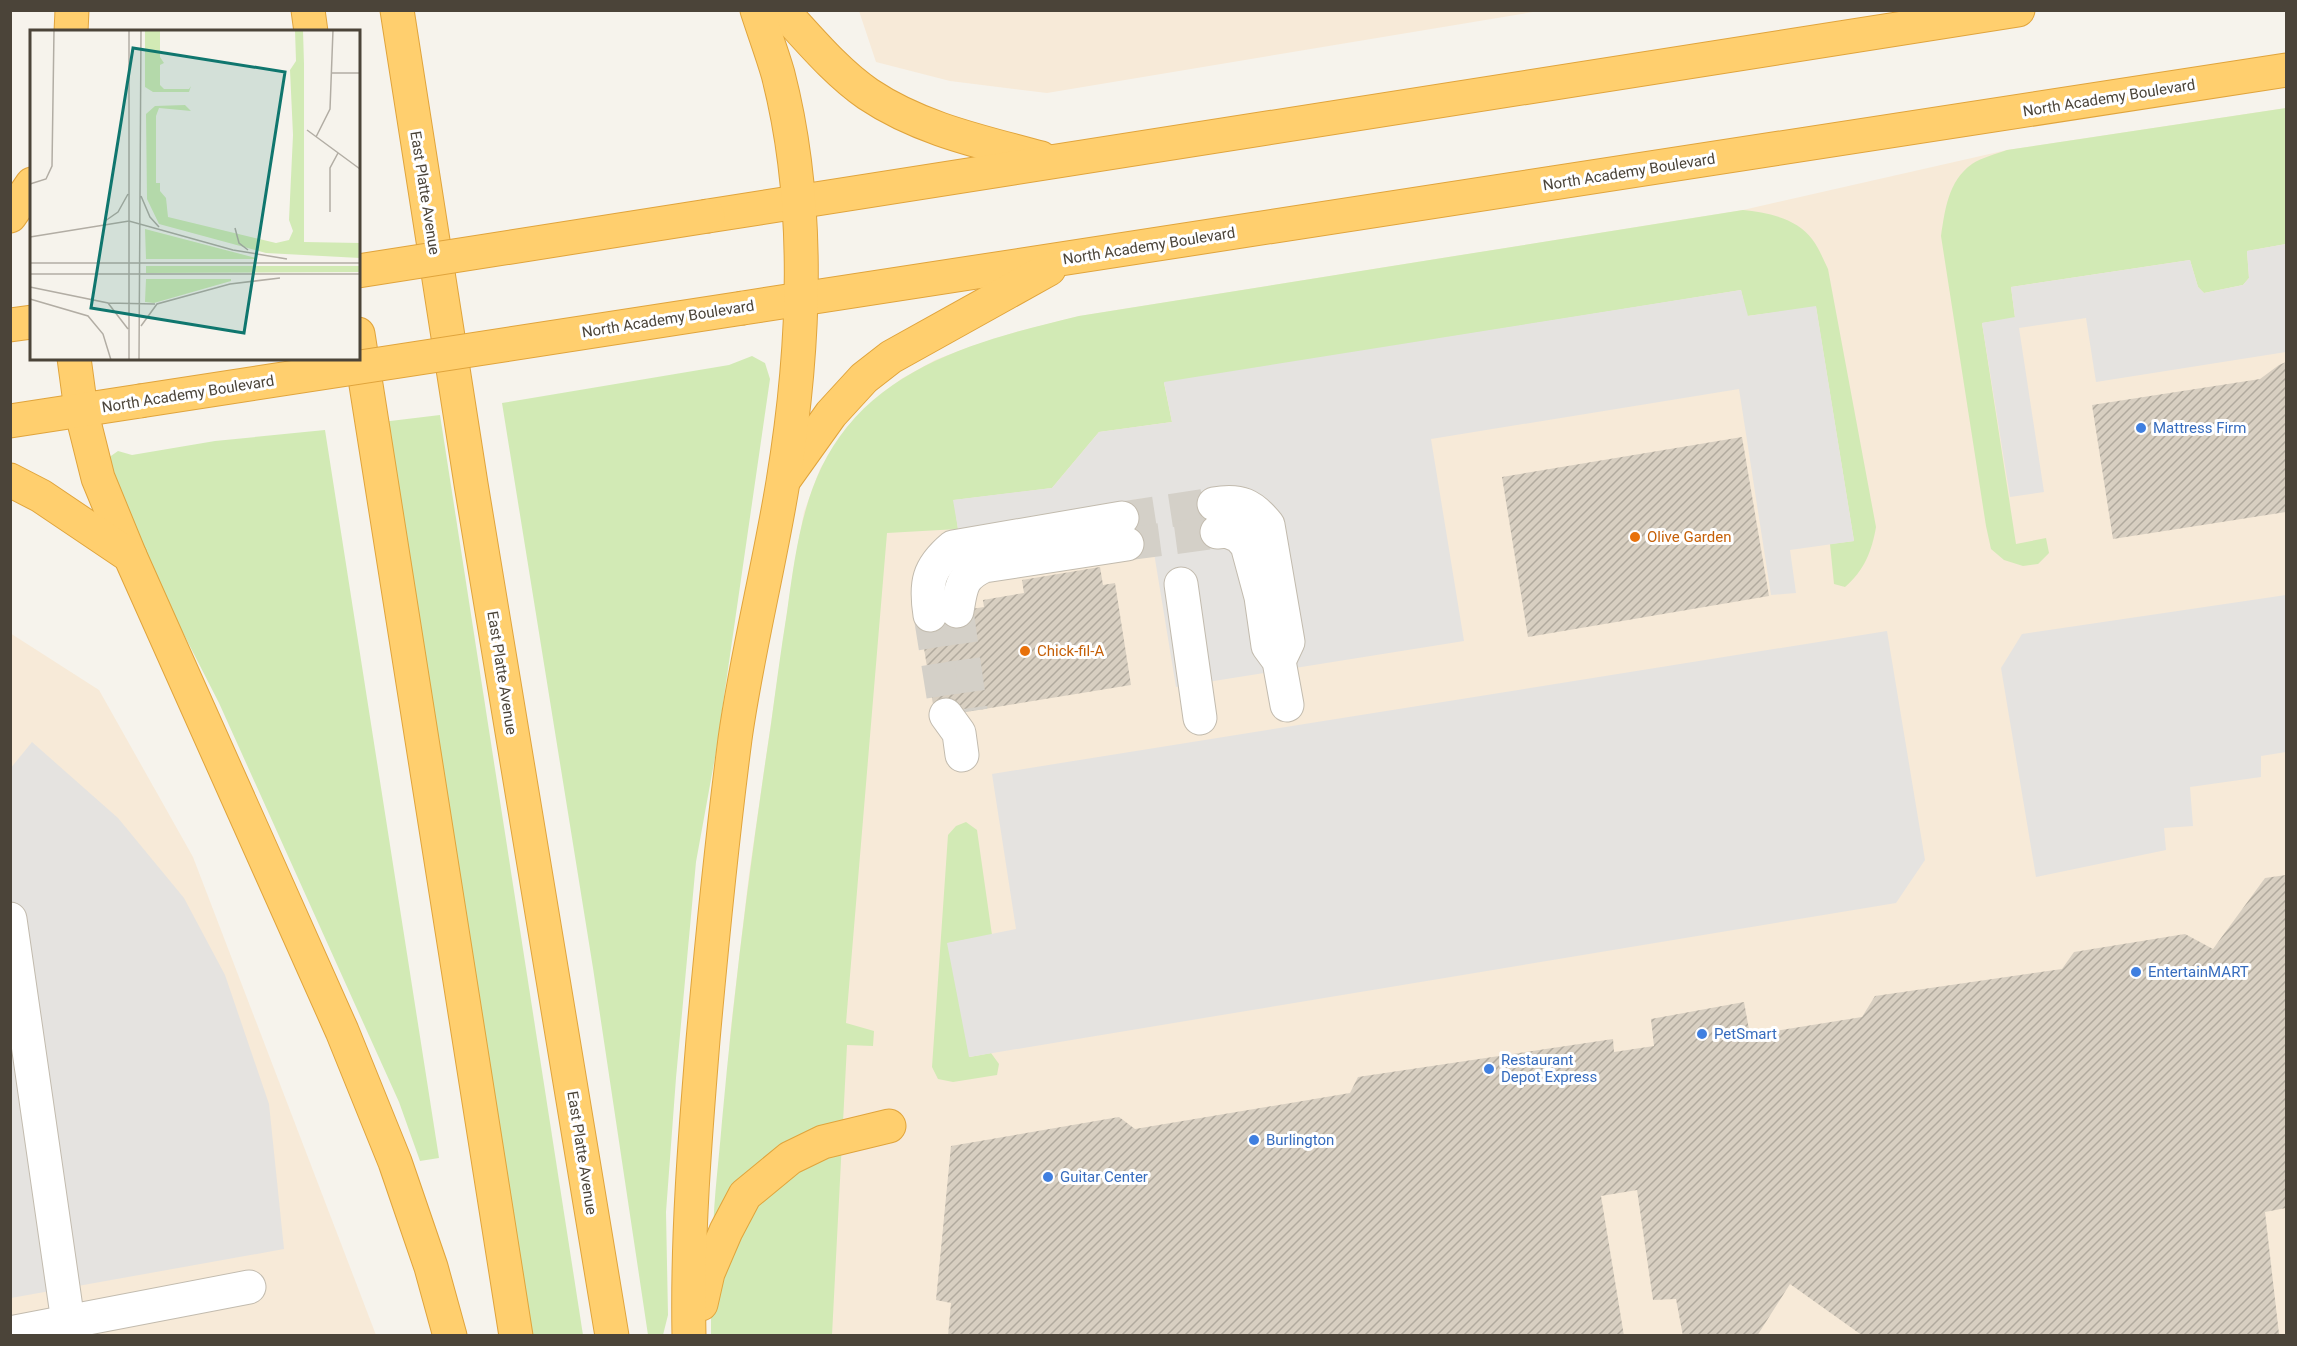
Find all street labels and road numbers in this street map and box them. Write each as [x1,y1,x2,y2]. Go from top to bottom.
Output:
street label: North Academy Boulevard [2022,75,2196,121]
street label: East Platte Avenue [406,130,444,256]
street label: North Academy Boulevard [1542,149,1716,195]
street label: North Academy Boulevard [1062,223,1236,269]
street label: North Academy Boulevard [581,296,755,342]
street label: North Academy Boulevard [101,371,275,417]
street label: East Platte Avenue [483,610,521,736]
street label: East Platte Avenue [563,1090,601,1216]

